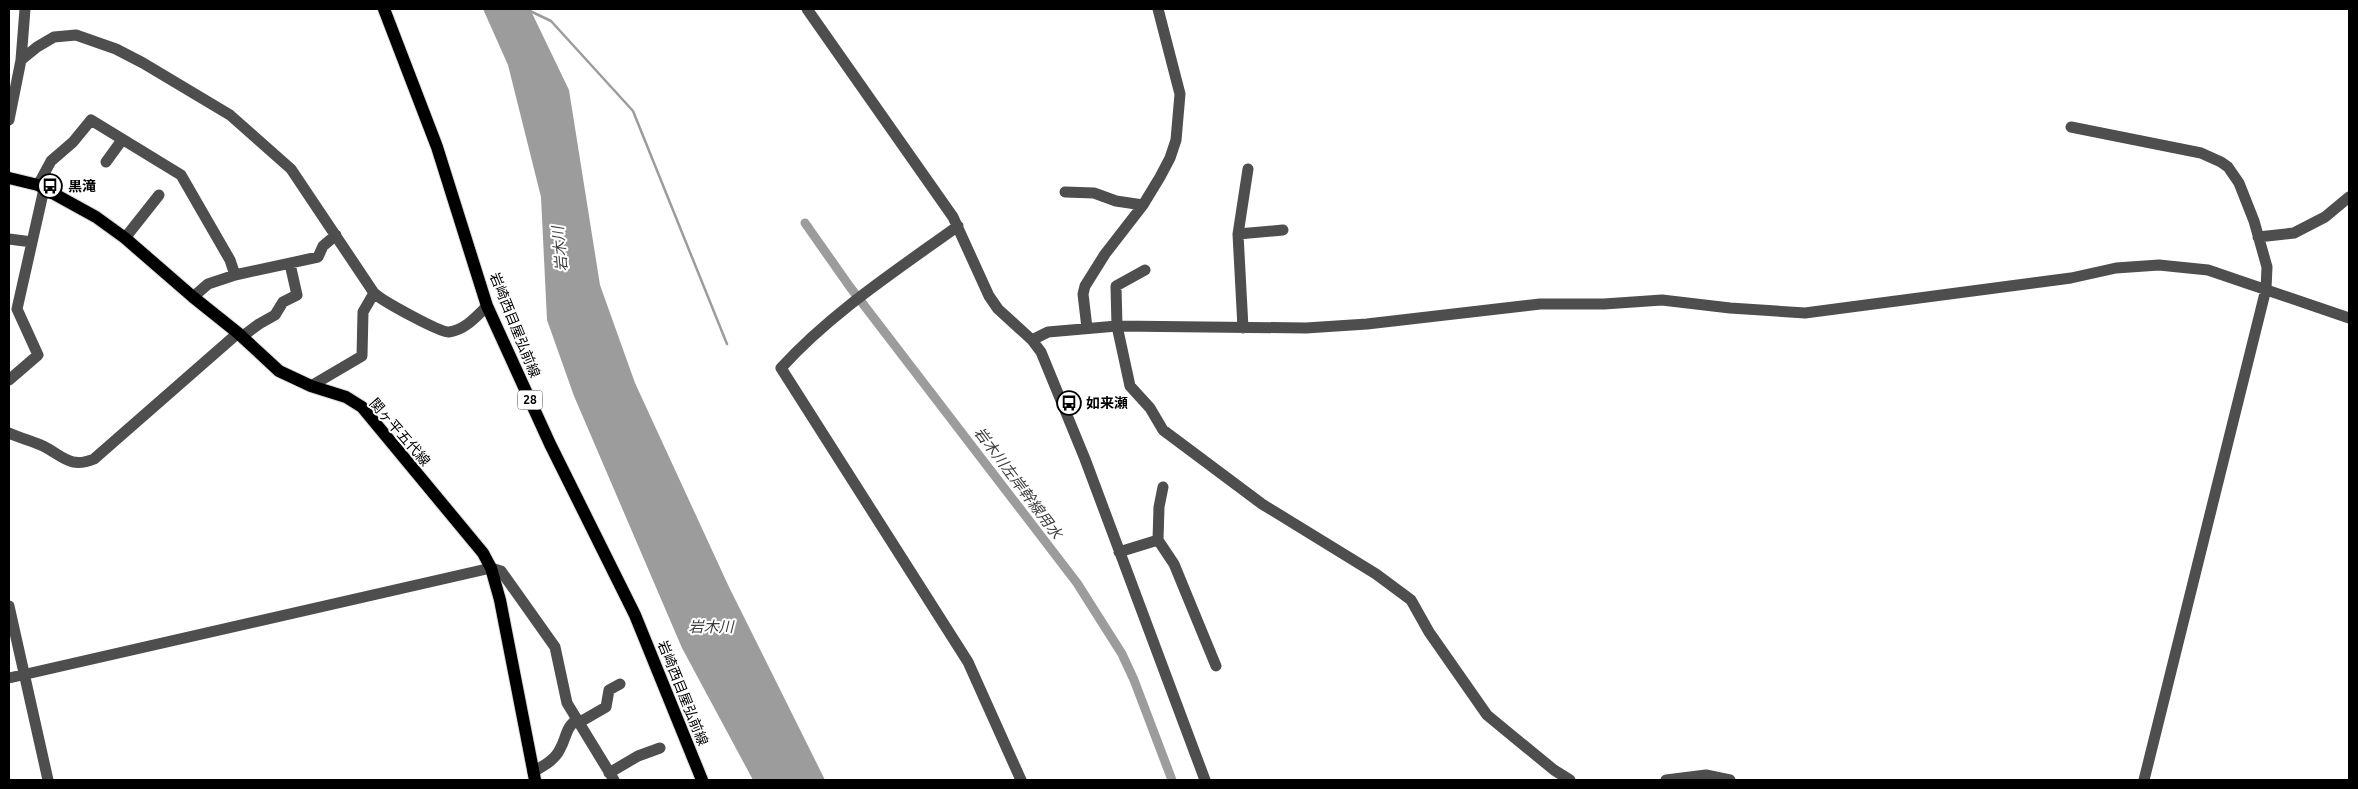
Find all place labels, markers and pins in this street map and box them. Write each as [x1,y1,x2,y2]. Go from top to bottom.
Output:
bus stop icon: 黒滝 [37,173,63,199]
place label: 黒滝 [68,178,96,194]
bus stop icon: 如来瀬 [1056,390,1082,416]
place label: 如来瀬 [1086,395,1128,411]

